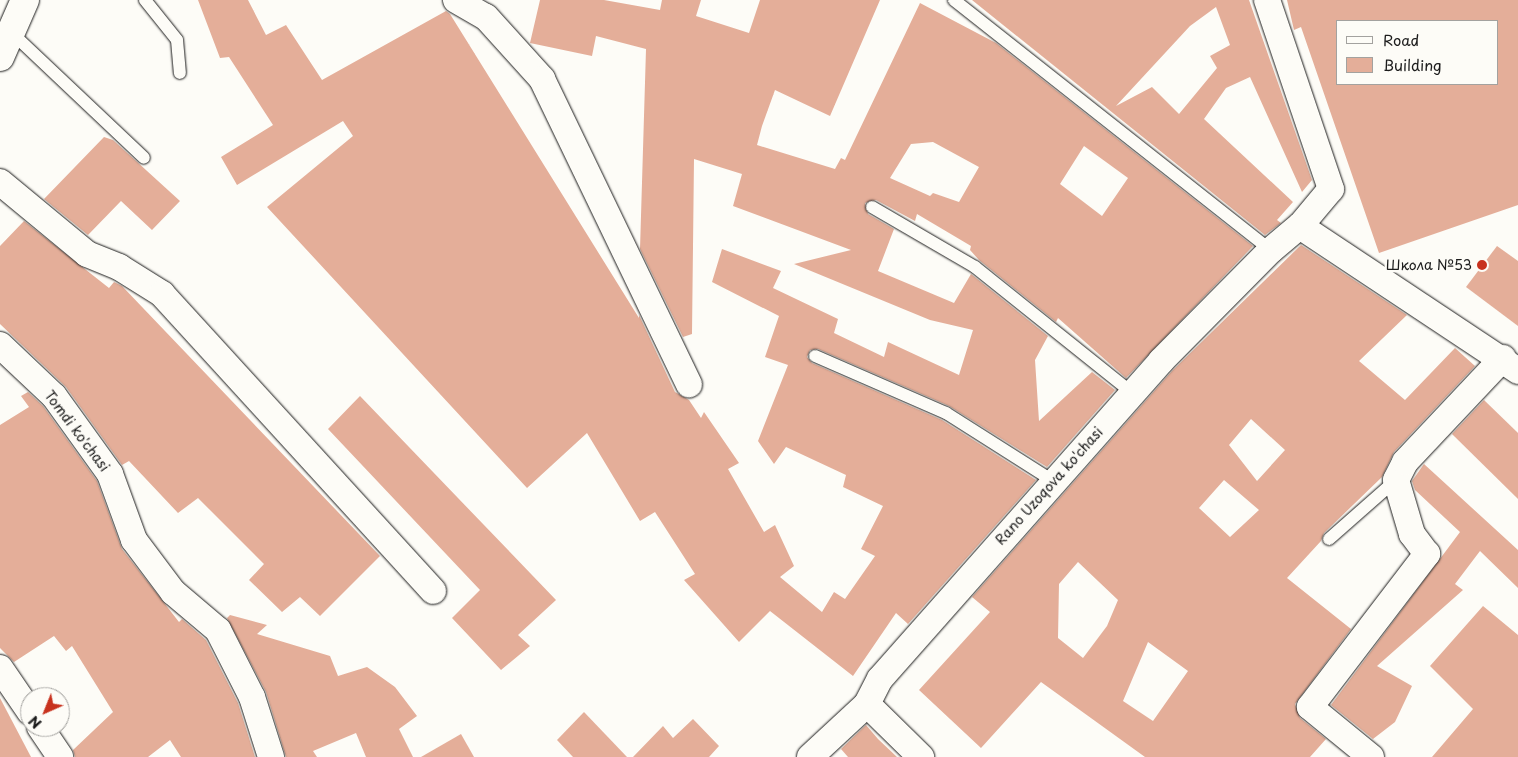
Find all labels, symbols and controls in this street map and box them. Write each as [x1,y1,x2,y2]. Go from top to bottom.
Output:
legend [1336,20,1498,85]
text: Road [1383,28,1419,51]
text: Building [1383,53,1442,76]
place label: Школа №53 [1385,257,1472,273]
marker: Школа №53 [1476,259,1488,271]
street label: Tomdi ko'chasi [41,387,113,475]
street label: Rano Uzoqova ko'chasi [992,424,1106,548]
north arrow [20,687,70,737]
text: N [24,711,46,734]

